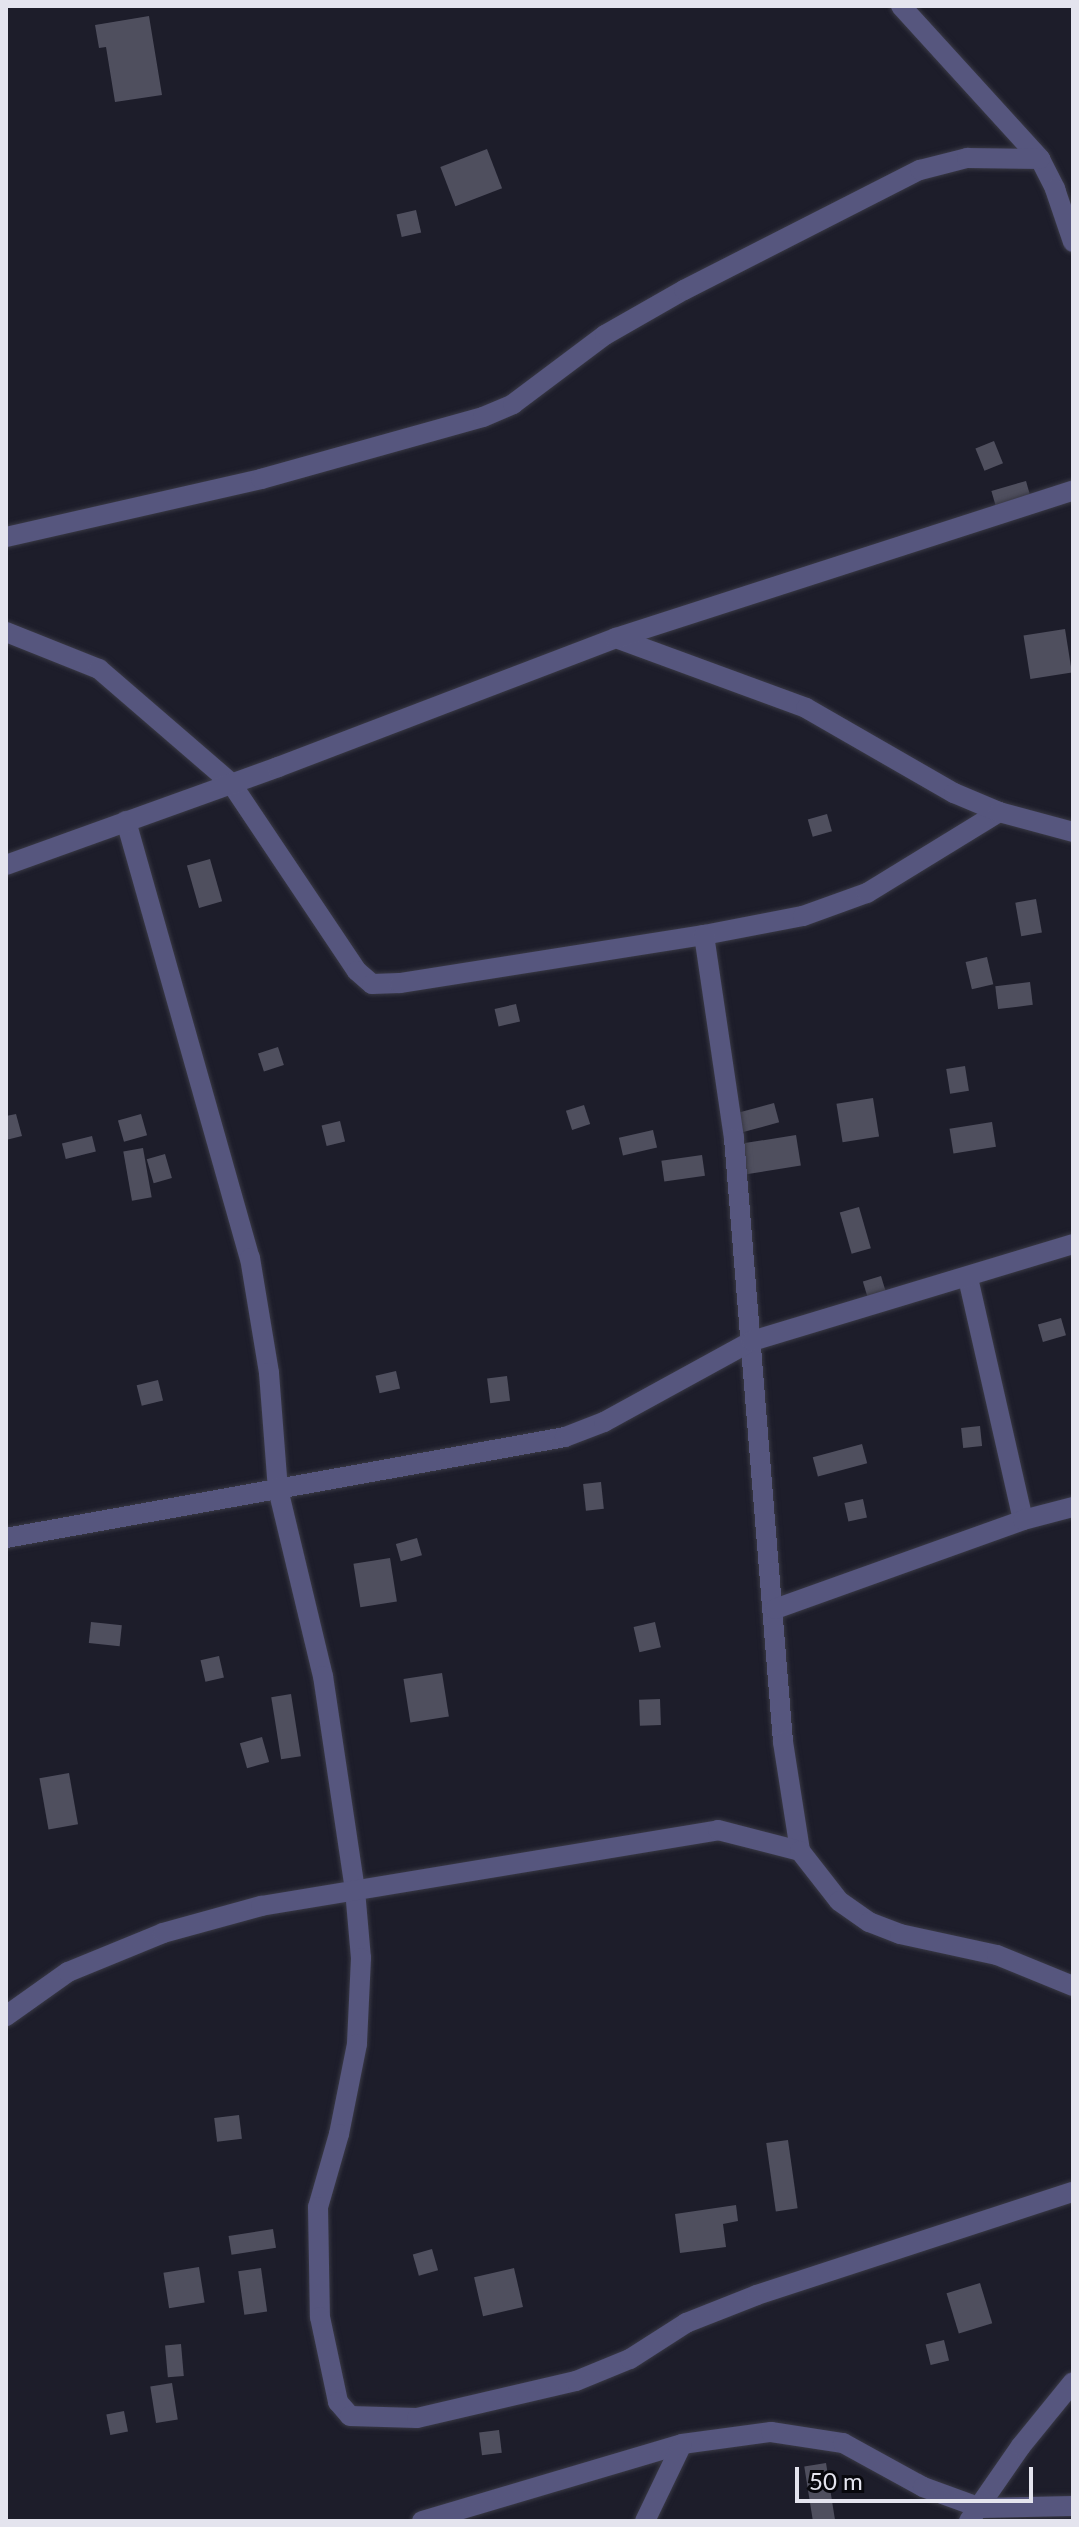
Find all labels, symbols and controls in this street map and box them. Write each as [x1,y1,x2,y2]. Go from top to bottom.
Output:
scale bar [799,2451,1037,2501]
text: 50 m [809,2466,863,2495]

